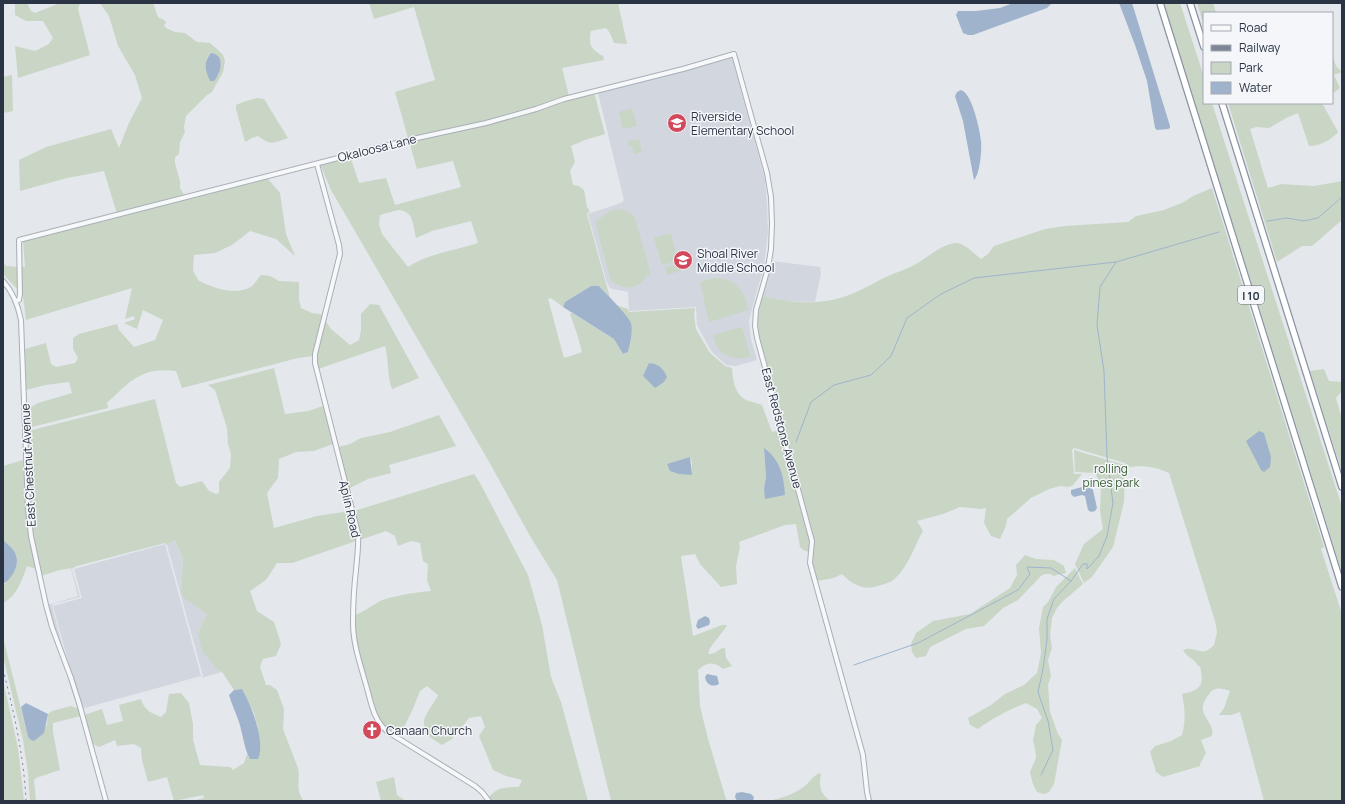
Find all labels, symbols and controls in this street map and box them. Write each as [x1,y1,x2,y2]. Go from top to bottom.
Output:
legend [1203,12,1333,104]
text: Road [1239,19,1267,36]
text: Railway [1239,39,1281,56]
text: Park [1239,59,1264,76]
text: Water [1239,79,1273,96]
place label: Riverside Elementary School [691,108,794,139]
school or university icon: Riverside Elementary School [666,112,688,134]
street label: Okaloosa Lane [336,130,418,166]
place label: Shoal River Middle School [697,245,775,276]
school or university icon: Shoal River Middle School [672,249,694,271]
road number: I 10 [1238,286,1264,304]
street label: East Redstone Avenue [758,366,806,490]
street label: East Chestnut Avenue [16,403,40,527]
park label: rolling pines park [1083,460,1140,491]
street label: Aplin Road [335,479,365,539]
church icon: Canaan Church [361,719,383,741]
place label: Canaan Church [386,722,472,739]

